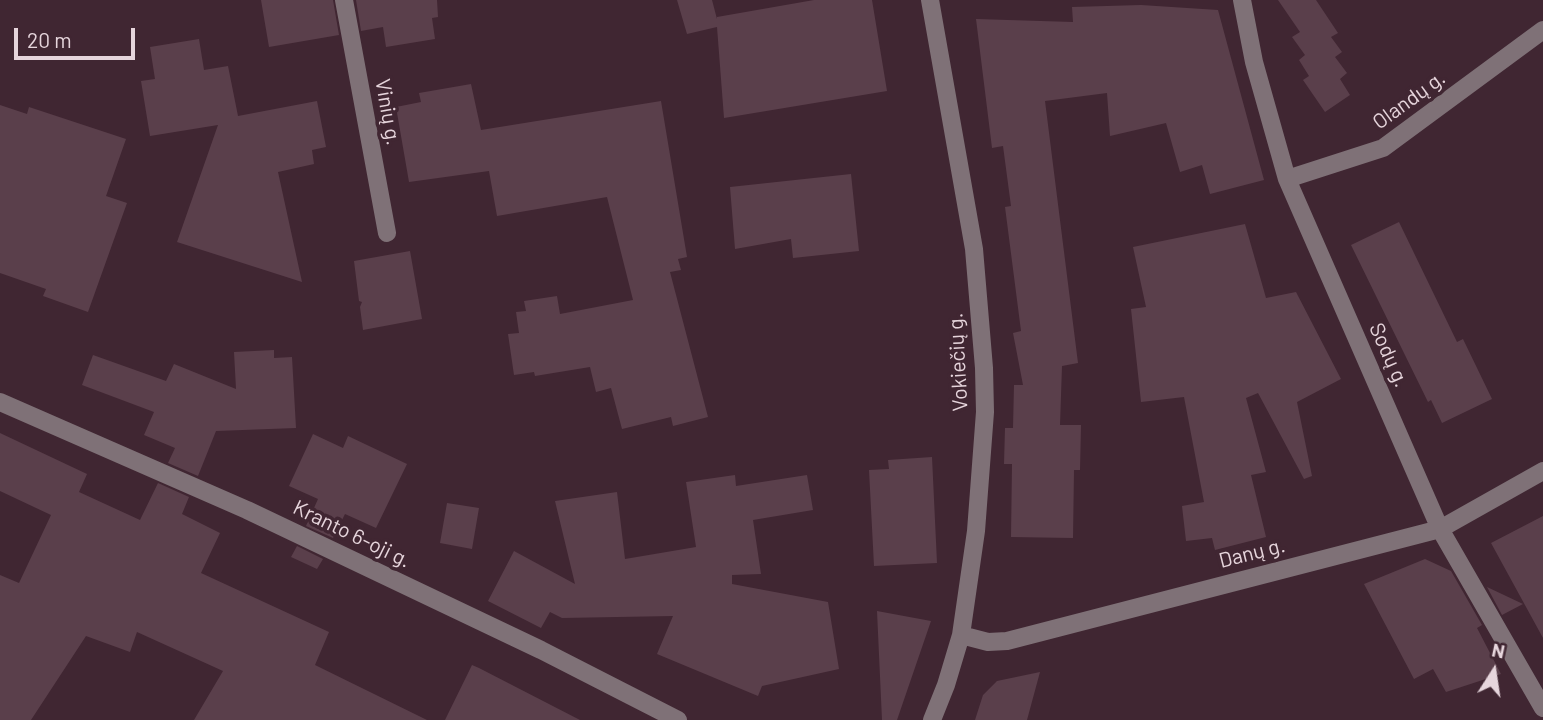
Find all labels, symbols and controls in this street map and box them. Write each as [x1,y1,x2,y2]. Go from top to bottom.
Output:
scale bar [18,14,138,58]
text: 20 m [27,27,72,52]
street label: Olandų g. [1368,65,1450,135]
street label: Vinių g. [370,77,406,147]
street label: Vokiečių g. [943,312,973,412]
street label: Sodų g. [1364,319,1414,391]
street label: Kranto 6-oji g. [289,495,415,573]
street label: Danų g. [1216,533,1288,573]
north arrow [1459,636,1529,706]
text: N [1490,637,1507,663]

